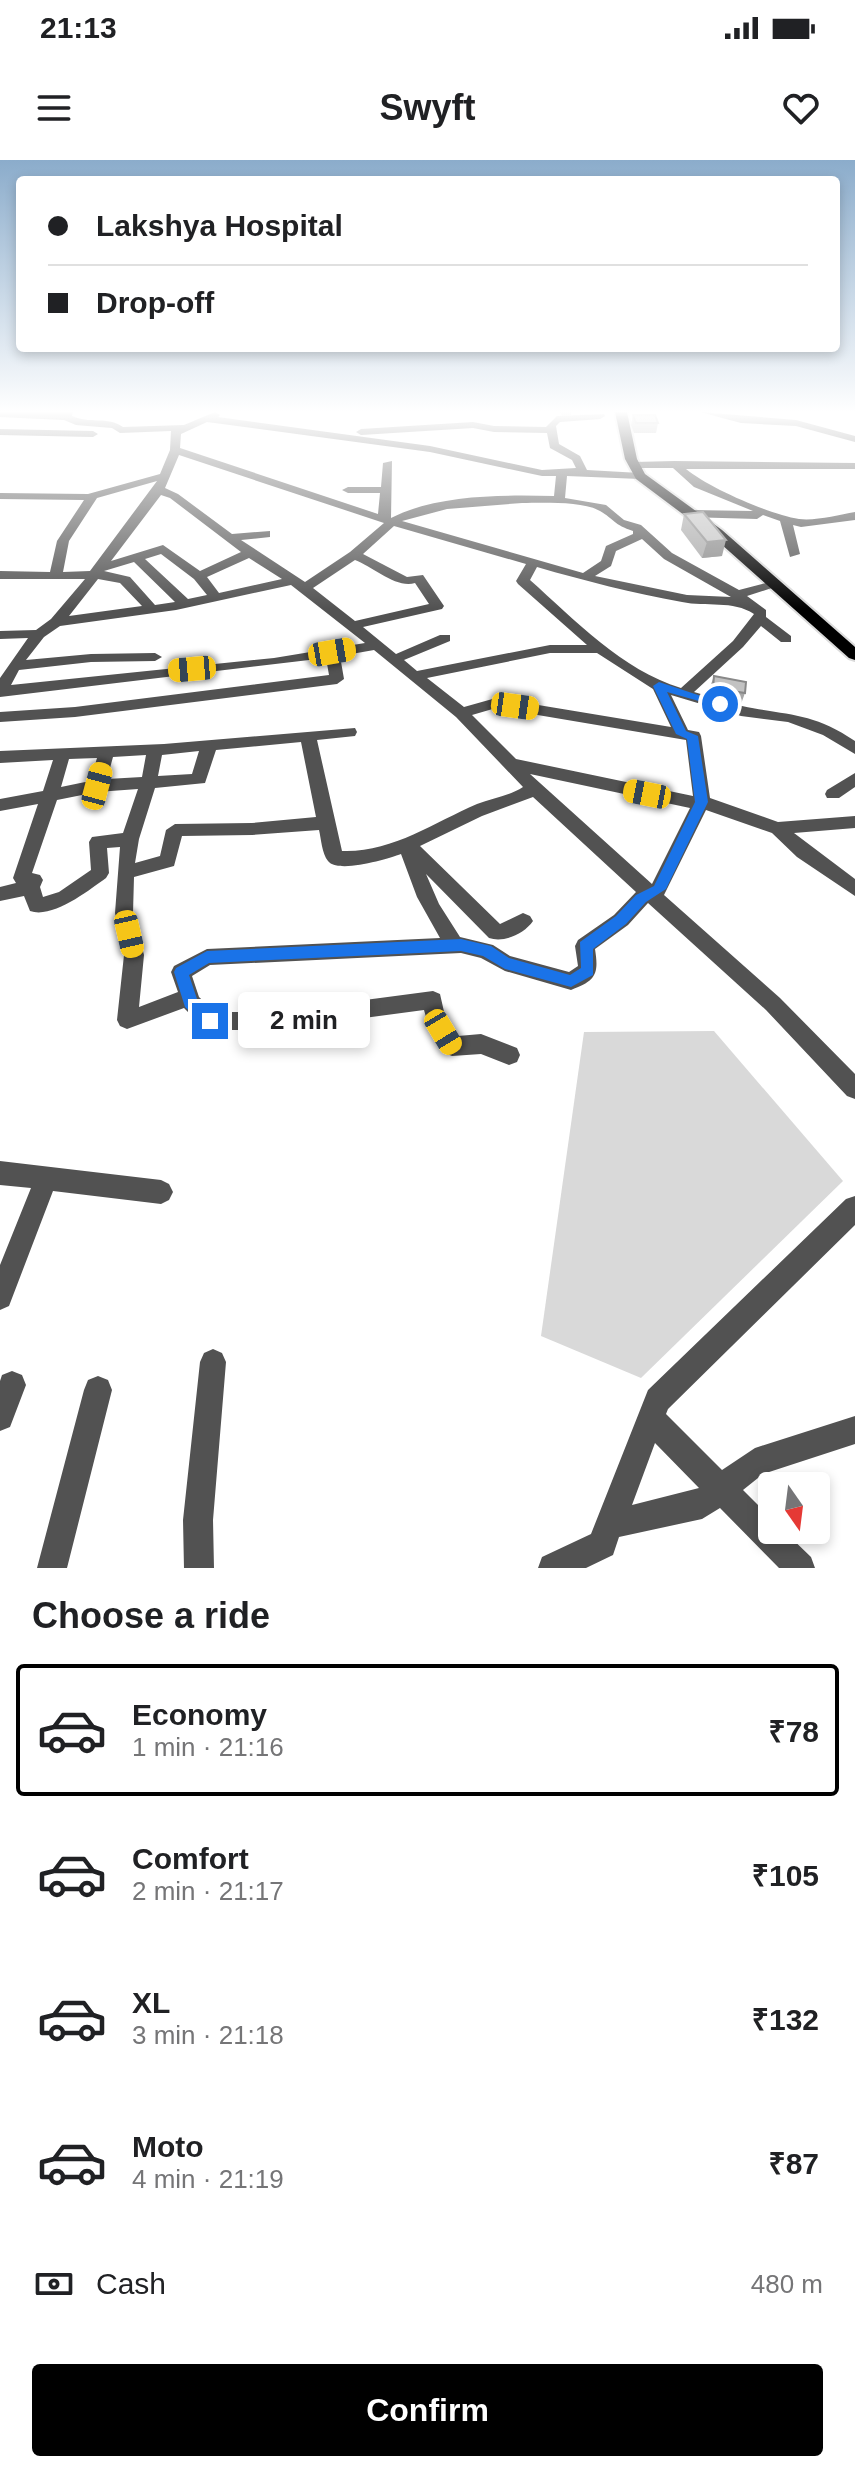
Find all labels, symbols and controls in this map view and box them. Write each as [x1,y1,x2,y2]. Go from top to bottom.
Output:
text: 21:13 [40,11,117,44]
icon: menu [32,86,76,130]
icon: heart [779,86,823,130]
text: Swyft [379,87,476,128]
text: Lakshya Hospital [96,209,343,242]
text: Drop-off [96,286,214,319]
car [306,636,358,668]
car [167,655,217,683]
route start [702,686,738,722]
car [490,691,540,721]
car [79,760,115,812]
car [621,778,673,810]
car [112,908,146,960]
callout: 2 min [238,993,370,1049]
route end [192,1003,228,1039]
text: 2 min [270,1005,338,1035]
car [420,1005,466,1059]
north arrow [758,1472,830,1544]
map controls [758,1472,830,1544]
text: Choose a ride [32,1595,270,1636]
icon: car [36,1694,108,1766]
text: Economy [132,1698,267,1731]
text: ₹78 [768,1715,819,1748]
text: 1 min · 21:16 [132,1732,284,1762]
icon: car [36,1838,108,1910]
text: Comfort [132,1842,249,1875]
text: ₹105 [752,1859,819,1892]
text: 2 min · 21:17 [132,1876,284,1906]
icon: car [36,1982,108,2054]
text: XL [132,1986,170,2019]
text: ₹132 [752,2003,819,2036]
text: 3 min · 21:18 [132,2020,284,2050]
icon: car [36,2126,108,2198]
text: Moto [132,2130,204,2163]
text: ₹87 [768,2147,819,2180]
text: 4 min · 21:19 [132,2164,284,2194]
icon: cash [32,2262,76,2306]
text: Cash [96,2267,166,2300]
text: 480 m [751,2269,823,2299]
button: Confirm [32,2364,823,2456]

